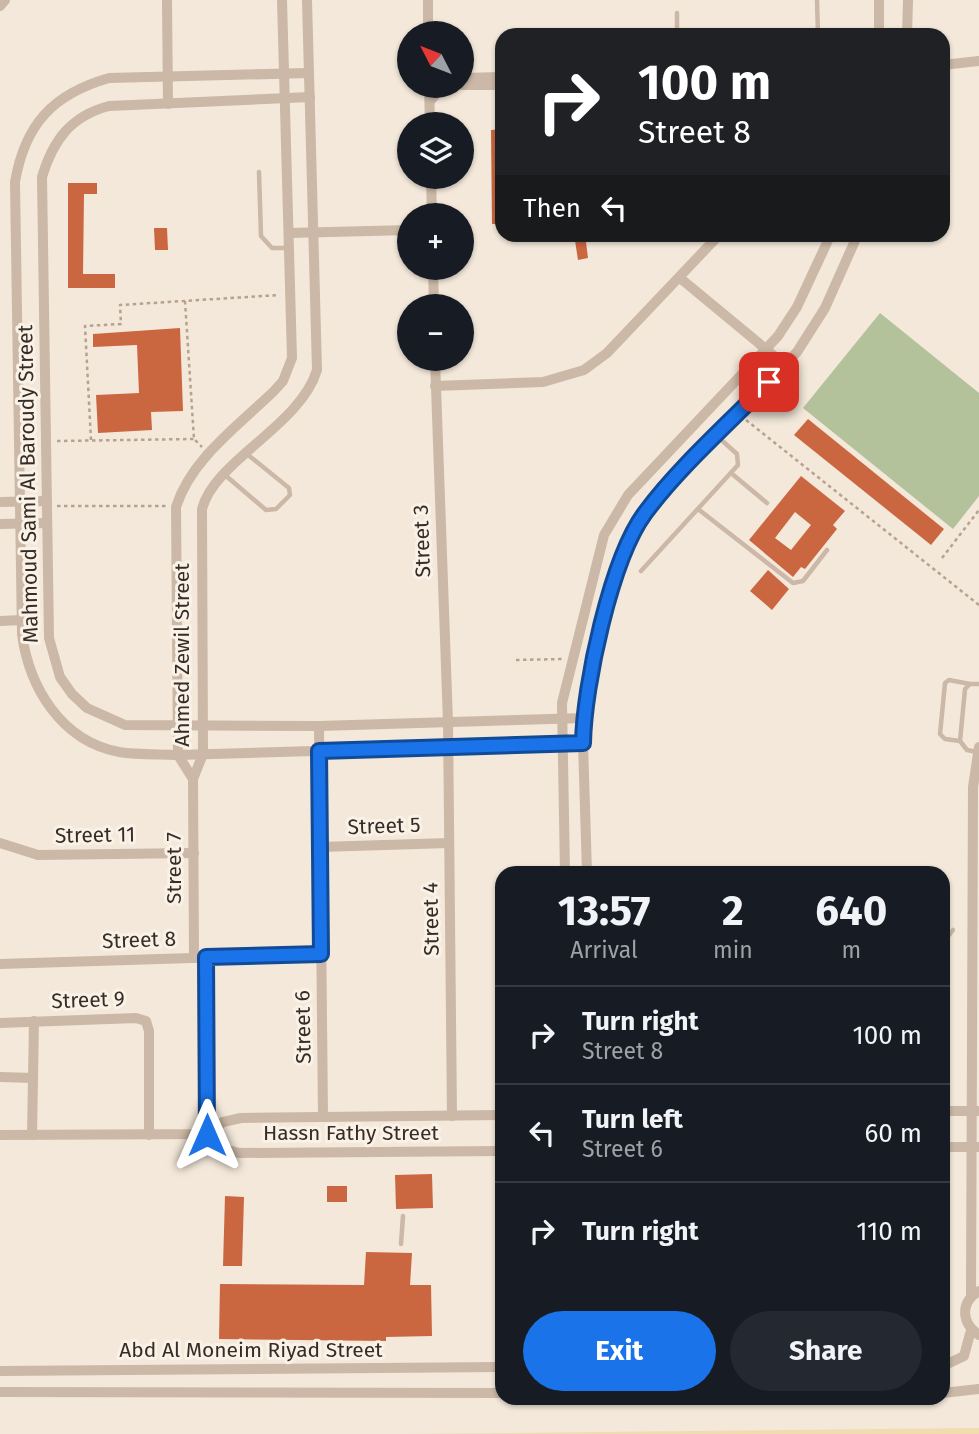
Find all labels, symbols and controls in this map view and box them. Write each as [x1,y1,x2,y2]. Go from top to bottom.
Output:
north arrow [397,21,474,98]
map controls [397,21,474,371]
text: 100 m [638,53,771,112]
icon: right [523,56,614,147]
button: layers [397,112,474,189]
text: Street 8 [638,113,751,151]
icon: left [595,189,633,227]
text: Then [523,193,581,224]
button: + [397,203,474,280]
button: − [397,294,474,371]
street label: Mahmoud Sami Al Baroudy Street [12,324,44,643]
pin [739,352,799,412]
icon: arrive [750,363,788,401]
street label: Street 3 [408,504,436,578]
street label: Ahmed Zewil Street [169,563,195,747]
street label: Street 5 [347,812,421,840]
street label: Street 11 [55,821,135,849]
street label: Street 7 [161,832,187,904]
street label: Street 4 [417,882,445,956]
text: 13:57 [558,886,650,936]
text: 2 [722,886,744,936]
text: 640 [815,886,887,936]
street label: Street 8 [102,926,176,954]
text: Arrival [570,936,638,964]
text: min [713,936,753,964]
text: m [842,936,861,964]
street label: Street 9 [51,986,125,1014]
street label: Street 6 [289,990,317,1064]
text: Turn right [582,1006,699,1037]
icon: right [523,1016,561,1054]
text: 100 m [853,1020,922,1051]
text: Street 8 [582,1037,663,1065]
position arrow [170,1098,244,1172]
text: Turn left [582,1104,683,1135]
icon: left [523,1114,561,1152]
text: 60 m [864,1118,922,1149]
street label: Hassn Fathy Street [263,1120,439,1146]
text: Street 6 [582,1135,663,1163]
icon: right [523,1212,561,1250]
text: Turn right [582,1216,699,1247]
text: 110 m [856,1216,922,1247]
button: Exit [523,1311,716,1391]
button: Share [730,1311,922,1391]
street label: Abd Al Moneim Riyad Street [119,1337,383,1363]

